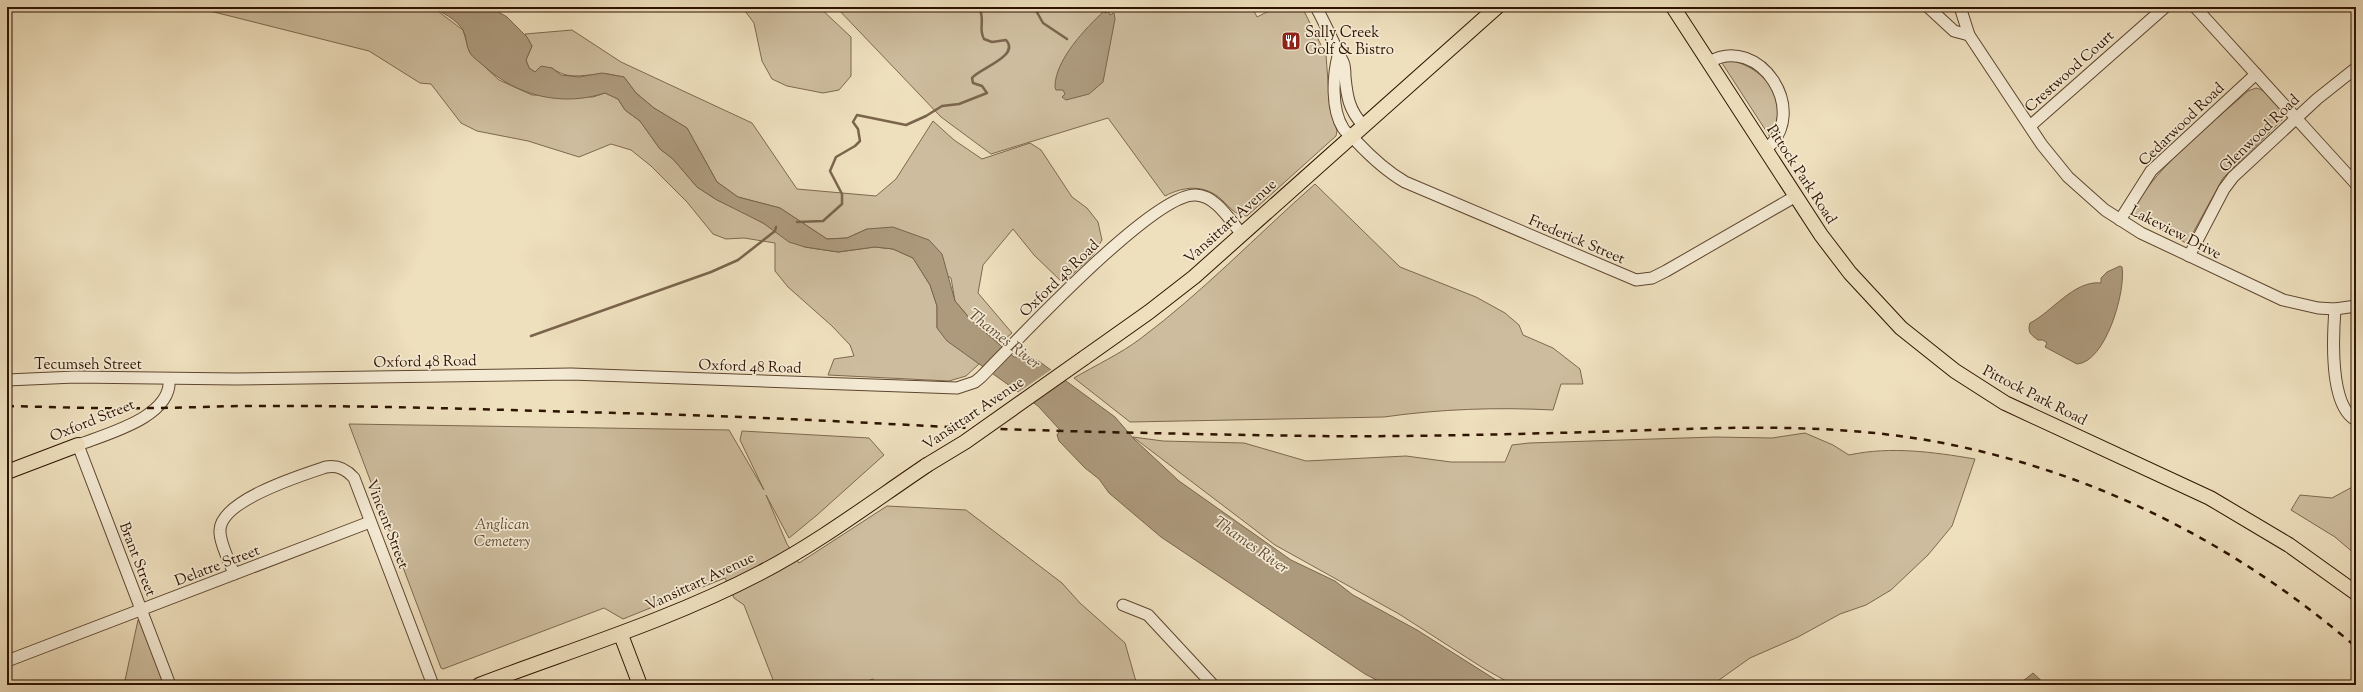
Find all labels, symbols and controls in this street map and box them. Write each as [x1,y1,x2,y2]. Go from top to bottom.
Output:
place label: Sally Creek Golf & Bistro [1305,23,1394,61]
street label: Crestwood Court [2021,26,2119,118]
restaurant icon: Sally Creek Golf & Bistro [1280,30,1302,52]
street label: Cedarwood Road [2134,78,2230,172]
street label: Glenwood Road [2215,90,2305,178]
street label: Pittock Park Road [1761,121,1841,229]
street label: Vansittart Avenue [1180,175,1282,269]
street label: Lakeview Drive [2126,201,2225,265]
street label: Frederick Street [1525,211,1628,270]
street label: Oxford 48 Road [1016,235,1105,323]
water label: Thames River [962,304,1045,376]
street label: Oxford 48 Road [373,351,477,374]
street label: Tecumseh Street [34,355,142,376]
street label: Oxford 48 Road [698,355,802,380]
street label: Pittock Park Road [1979,361,2091,432]
street label: Vansittart Avenue [919,373,1029,456]
street label: Oxford Street [47,395,138,448]
street label: Vincent Street [360,477,413,572]
water label: Thames River [1208,512,1293,581]
park label: Anglican Cemetery [474,515,530,553]
street label: Brant Street [113,519,160,600]
street label: Delatre Street [172,541,263,592]
street label: Vansittart Avenue [643,548,759,617]

